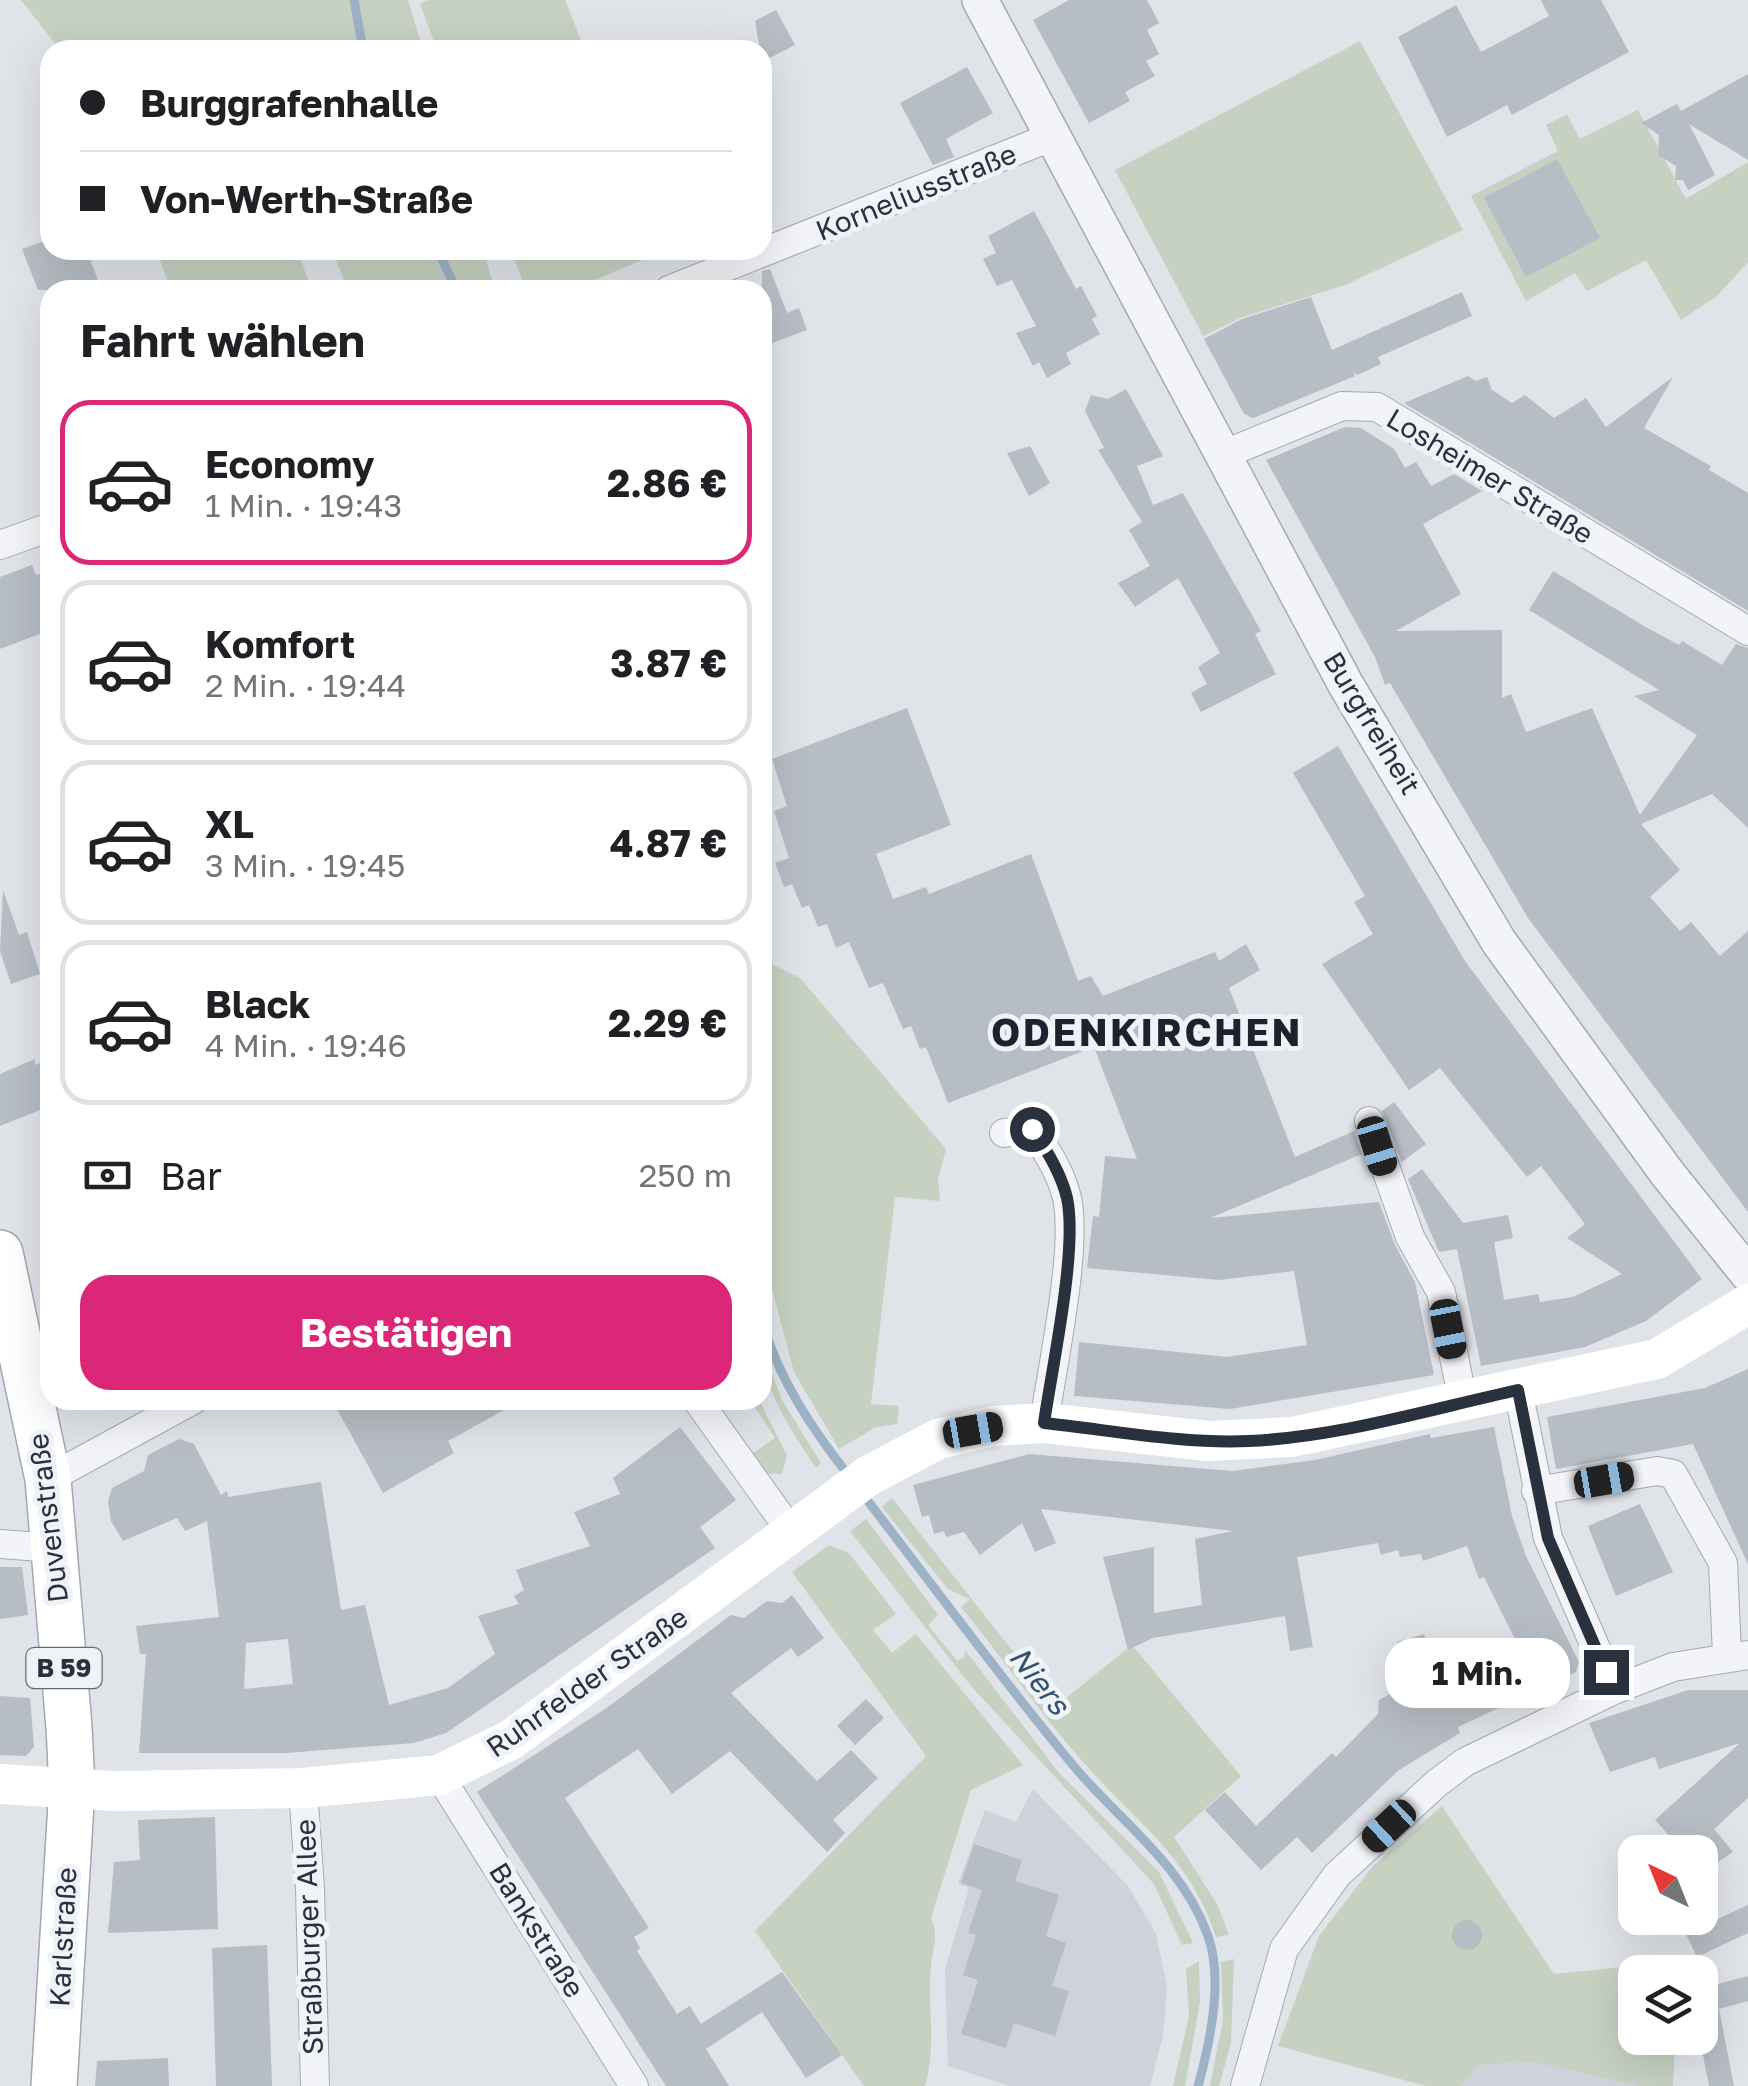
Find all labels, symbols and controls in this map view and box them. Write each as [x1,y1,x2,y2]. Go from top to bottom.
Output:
text: Burggrafenhalle [140,80,439,125]
street label: Korneliusstraße [811,136,1021,247]
text: Von-Werth-Straße [140,176,473,221]
text: Fahrt wählen [80,313,365,367]
street label: Losheimer Straße [1381,401,1599,550]
icon: car [85,438,175,528]
text: Economy [205,441,374,486]
text: 2.86 € [607,460,727,505]
text: 1 Min. · 19:43 [205,486,402,524]
icon: car [85,618,175,708]
text: Komfort [205,621,355,666]
text: 3.87 € [610,640,727,685]
street label: Burgfreiheit [1317,646,1428,800]
text: 2 Min. · 19:44 [205,666,406,704]
icon: car [85,798,175,888]
text: XL [205,801,254,846]
text: 4.87 € [610,820,727,865]
text: 3 Min. · 19:45 [205,846,405,884]
icon: car [85,978,175,1068]
text: Black [205,981,310,1026]
text: 2.29 € [608,1000,727,1045]
district label: ODENKIRCHEN [991,1009,1303,1054]
text: 4 Min. · 19:46 [205,1026,407,1064]
route start [1010,1107,1055,1152]
car [1354,1113,1400,1179]
icon: cash [80,1148,135,1203]
text: Bar [160,1153,222,1198]
text: 250 m [639,1156,732,1194]
button: Bestätigen [80,1275,732,1390]
car [1428,1297,1468,1361]
car [941,1410,1005,1450]
street label: Duvenstraße [21,1432,74,1604]
car [1572,1460,1636,1500]
street label: Ruhrfelder Straße [480,1600,694,1763]
callout: 1 Min. [1386,1637,1571,1707]
water label: Niers [1002,1639,1078,1722]
road number: B 59 [27,1648,102,1688]
route end [1584,1650,1629,1695]
text: 1 Min. [1432,1654,1523,1692]
car [1357,1795,1421,1857]
street label: Straßburger Allee [288,1819,329,2055]
north arrow [1618,1835,1718,1935]
map controls [1618,1835,1718,2055]
street label: Bankstraße [483,1856,592,2003]
street label: Karlstraße [42,1866,83,2008]
button: layers [1618,1955,1718,2055]

